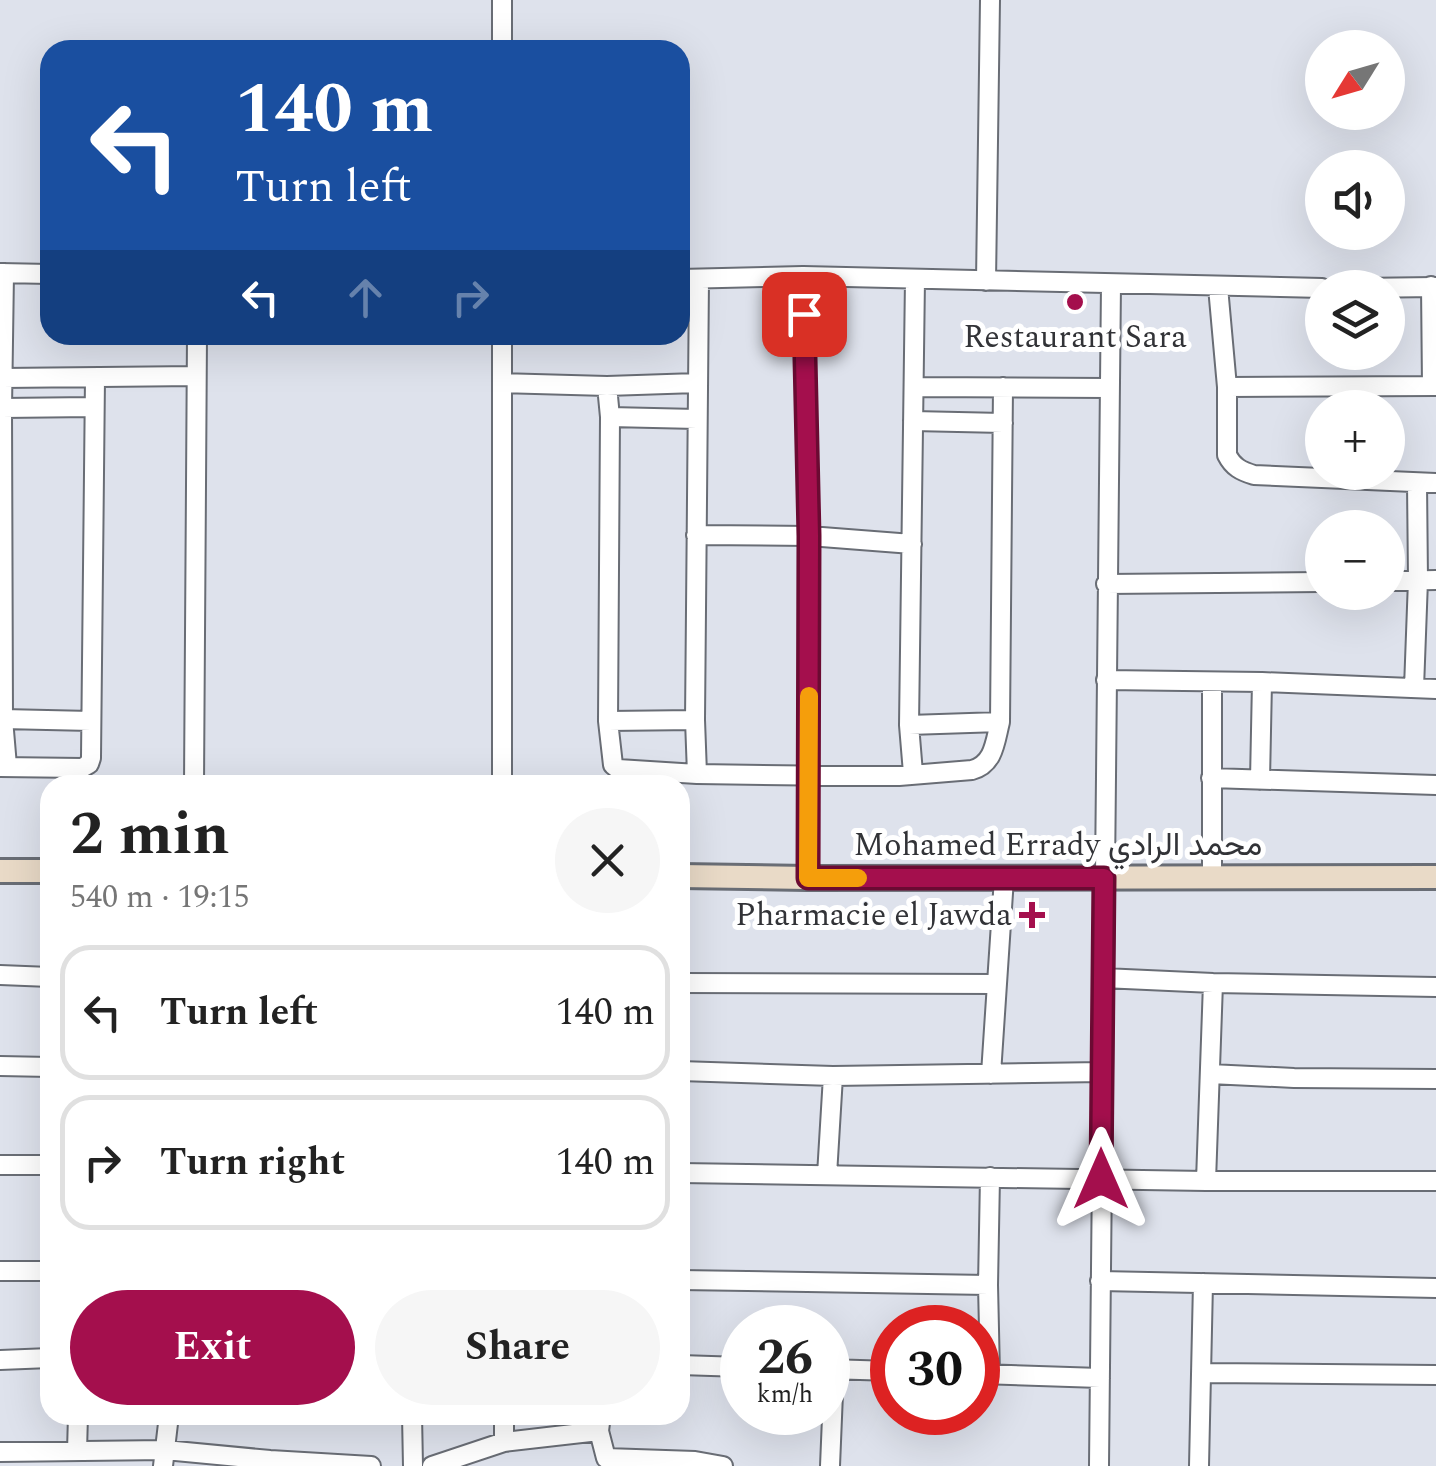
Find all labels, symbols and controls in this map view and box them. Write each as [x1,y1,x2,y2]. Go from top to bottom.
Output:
north arrow [1305,30,1405,130]
map controls [1305,30,1405,610]
text: 140 m [235,57,433,163]
icon: left [70,80,200,210]
button: sound [1305,150,1405,250]
text: Turn left [235,153,412,222]
icon: left [233,270,288,325]
icon: ahead [338,270,393,325]
icon: right [443,270,498,325]
button: layers [1305,270,1405,370]
pin [762,272,847,357]
icon: arrive [777,287,832,342]
marker: Restaurant Sara [1064,291,1086,313]
place label: Restaurant Sara [963,313,1187,362]
button: + [1305,390,1405,490]
button: − [1305,510,1405,610]
text: 2 min [70,789,230,881]
button: close [555,808,660,913]
street label: Mohamed Errady محمد الرادي [854,821,1262,870]
text: 540 m · 19:15 [70,873,250,922]
place label: Pharmacie el Jawda [735,891,1012,940]
marker: Pharmacie el Jawda [1021,904,1043,926]
text: Turn left [160,984,318,1042]
text: 140 m [556,984,655,1042]
icon: left [75,985,130,1040]
position arrow [1049,1127,1153,1231]
text: Turn right [160,1134,345,1192]
text: 140 m [556,1134,655,1192]
icon: right [75,1135,130,1190]
button: Exit [70,1290,355,1405]
button: Share [375,1290,660,1405]
speed limit sign: 30 [870,1305,1000,1435]
text: 26 [757,1320,813,1396]
text: km/h [757,1376,813,1414]

